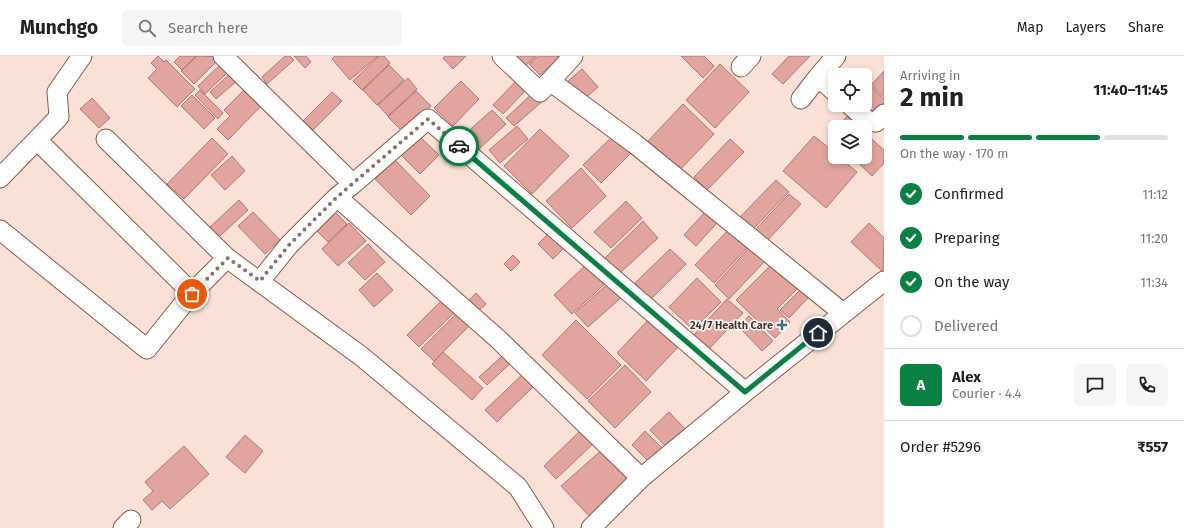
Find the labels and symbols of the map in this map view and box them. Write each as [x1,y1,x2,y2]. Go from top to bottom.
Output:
courier [439,126,479,166]
pin [175,277,209,311]
pin [801,316,835,350]
place label: 24/7 Health Care [690,319,773,332]
marker: 24/7 Health Care [776,319,788,331]

